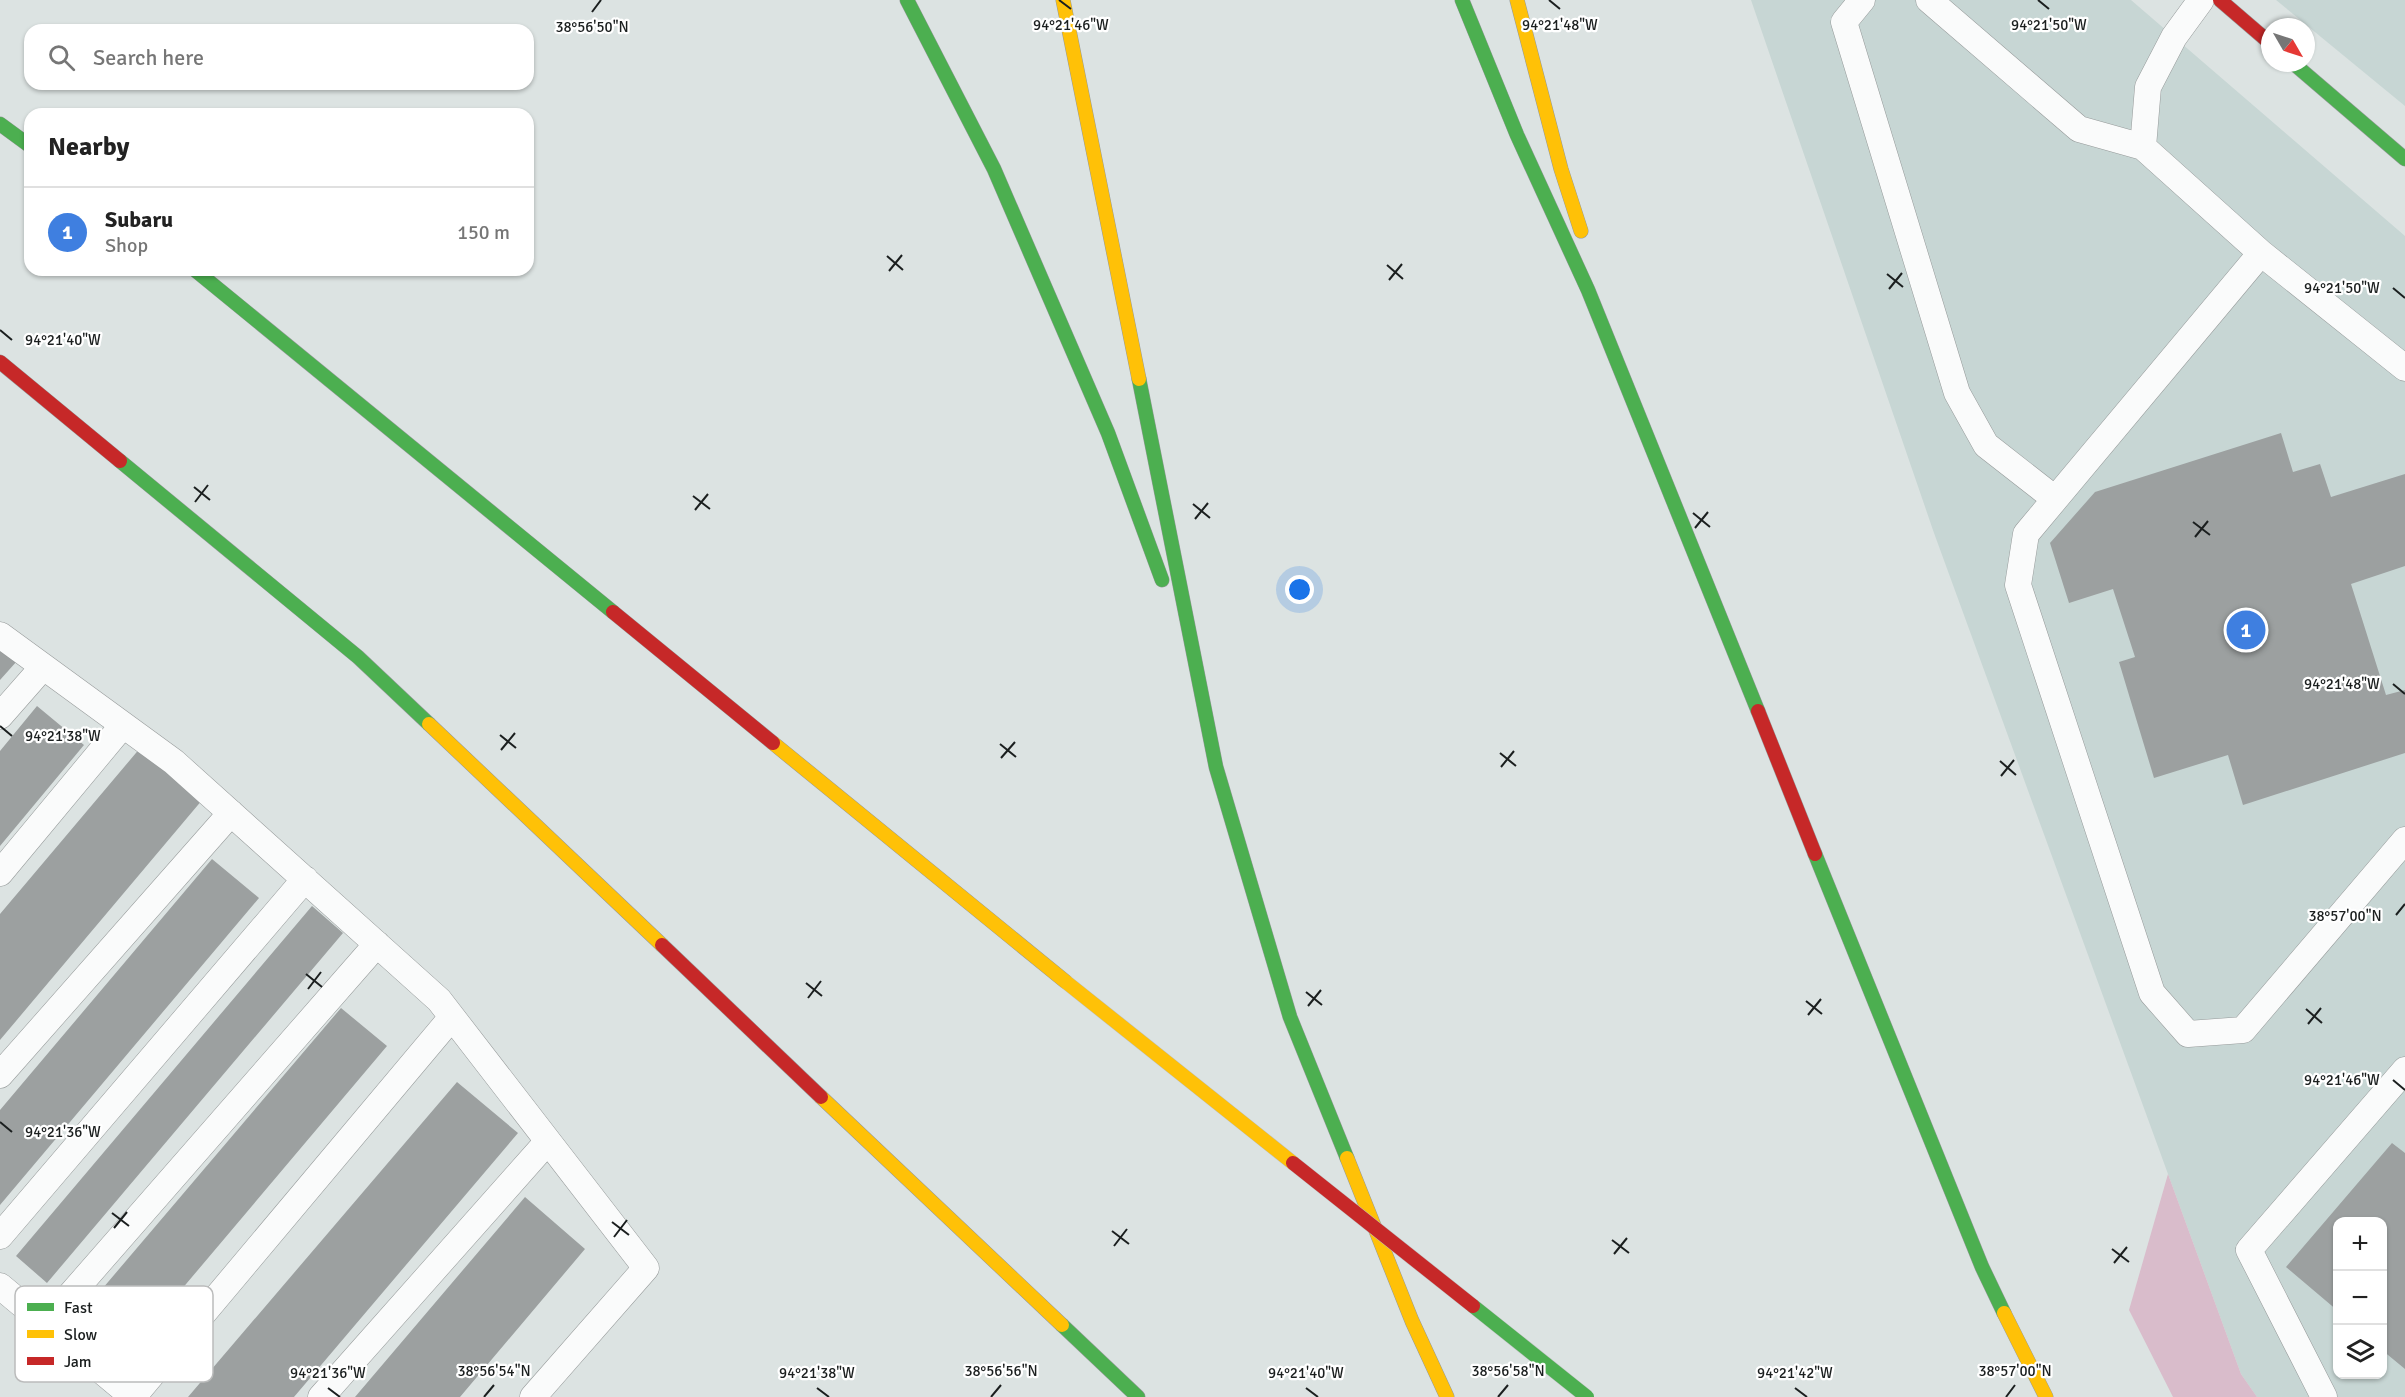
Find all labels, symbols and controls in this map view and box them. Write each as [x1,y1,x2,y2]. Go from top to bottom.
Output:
text: 94°21'46"W [1033,16,1109,34]
text: 94°21'48"W [1522,16,1598,34]
text: 94°21'50"W [2011,16,2087,34]
text: 38°56'50"N [555,18,629,36]
north arrow [2261,18,2315,72]
search box [24,24,534,90]
icon: search [45,41,78,74]
text: Search here [93,44,204,71]
text: Nearby [48,131,129,163]
text: Subaru [105,206,173,233]
text: 1 [62,220,73,245]
text: 150 m [457,220,510,245]
text: Shop [105,233,148,258]
text: 94°21'50"W [2304,279,2380,297]
text: 94°21'40"W [25,331,101,349]
your location [1285,575,1314,604]
pin: 1 [2226,608,2266,652]
text: 94°21'48"W [2304,675,2380,693]
text: 94°21'38"W [25,727,101,745]
text: 38°57'00"N [2308,907,2382,925]
text: 94°21'46"W [2304,1071,2380,1089]
text: 94°21'36"W [25,1123,101,1141]
map controls [2333,1217,2387,1379]
button: + [2333,1217,2387,1271]
button: − [2333,1271,2387,1325]
legend [15,1286,213,1382]
text: Fast [64,1298,93,1318]
text: Slow [64,1325,98,1345]
button: layers [2333,1325,2387,1379]
text: Jam [64,1352,92,1372]
text: 38°56'54"N [457,1362,531,1380]
text: 38°56'56"N [964,1362,1038,1380]
text: 38°56'58"N [1471,1362,1545,1380]
text: 38°57'00"N [1978,1362,2052,1380]
text: 94°21'36"W [290,1364,366,1382]
text: 94°21'38"W [779,1364,855,1382]
text: 94°21'40"W [1268,1364,1344,1382]
text: 94°21'42"W [1757,1364,1833,1382]

